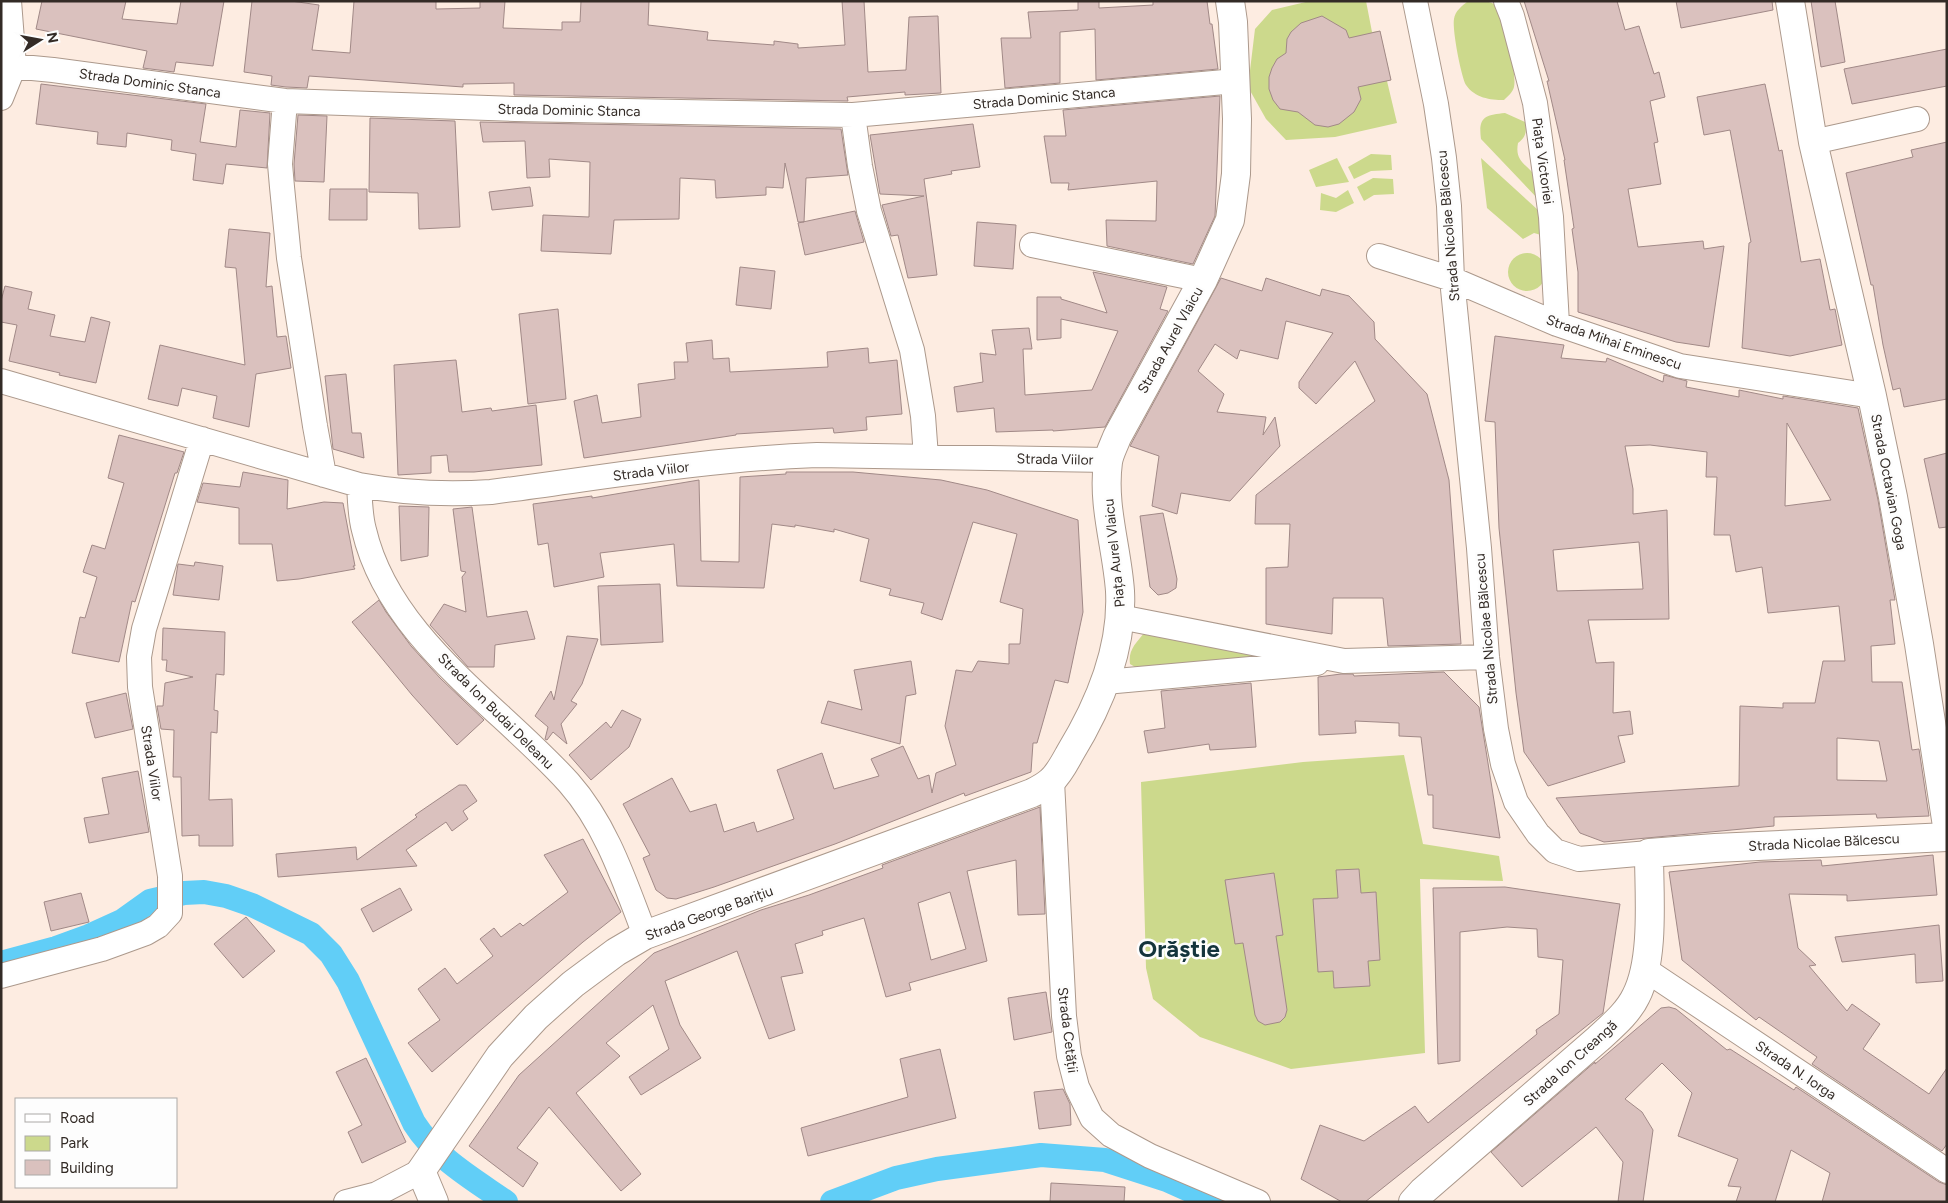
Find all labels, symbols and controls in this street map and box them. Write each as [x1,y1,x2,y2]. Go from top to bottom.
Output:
north arrow [15,15,65,65]
text: N [43,31,62,45]
street label: Strada Dominic Stanca [78,65,222,102]
street label: Strada Dominic Stanca [972,84,1116,113]
street label: Strada Dominic Stanca [497,101,641,120]
street label: Piața Victoriei [1528,117,1557,205]
street label: Strada Nicolae Bălcescu [1433,150,1464,302]
street label: Strada Aurel Vlaicu [1134,284,1207,397]
street label: Strada Mihai Eminescu [1544,311,1684,374]
street label: Strada Octavian Goga [1867,413,1910,552]
street label: Strada Viilor [1016,450,1094,469]
street label: Strada Viilor [612,458,690,485]
street label: Piața Aurel Vlaicu [1100,498,1129,608]
street label: Strada Nicolae Bălcescu [1471,553,1502,705]
street label: Strada Ion Budai Deleanu [434,650,557,773]
street label: Strada Viilor [137,724,166,803]
street label: Strada Nicolae Bălcescu [1748,830,1900,855]
street label: Strada George Barițiu [643,882,776,945]
district label: Orăștie [1138,934,1220,963]
street label: Strada Cetății [1054,986,1081,1074]
street label: Strada Ion Creangă [1520,1017,1621,1110]
street label: Strada N. Iorga [1752,1037,1839,1104]
legend [15,1098,178,1188]
text: Road [60,1109,95,1127]
text: Park [60,1134,89,1152]
text: Building [60,1159,114,1177]

